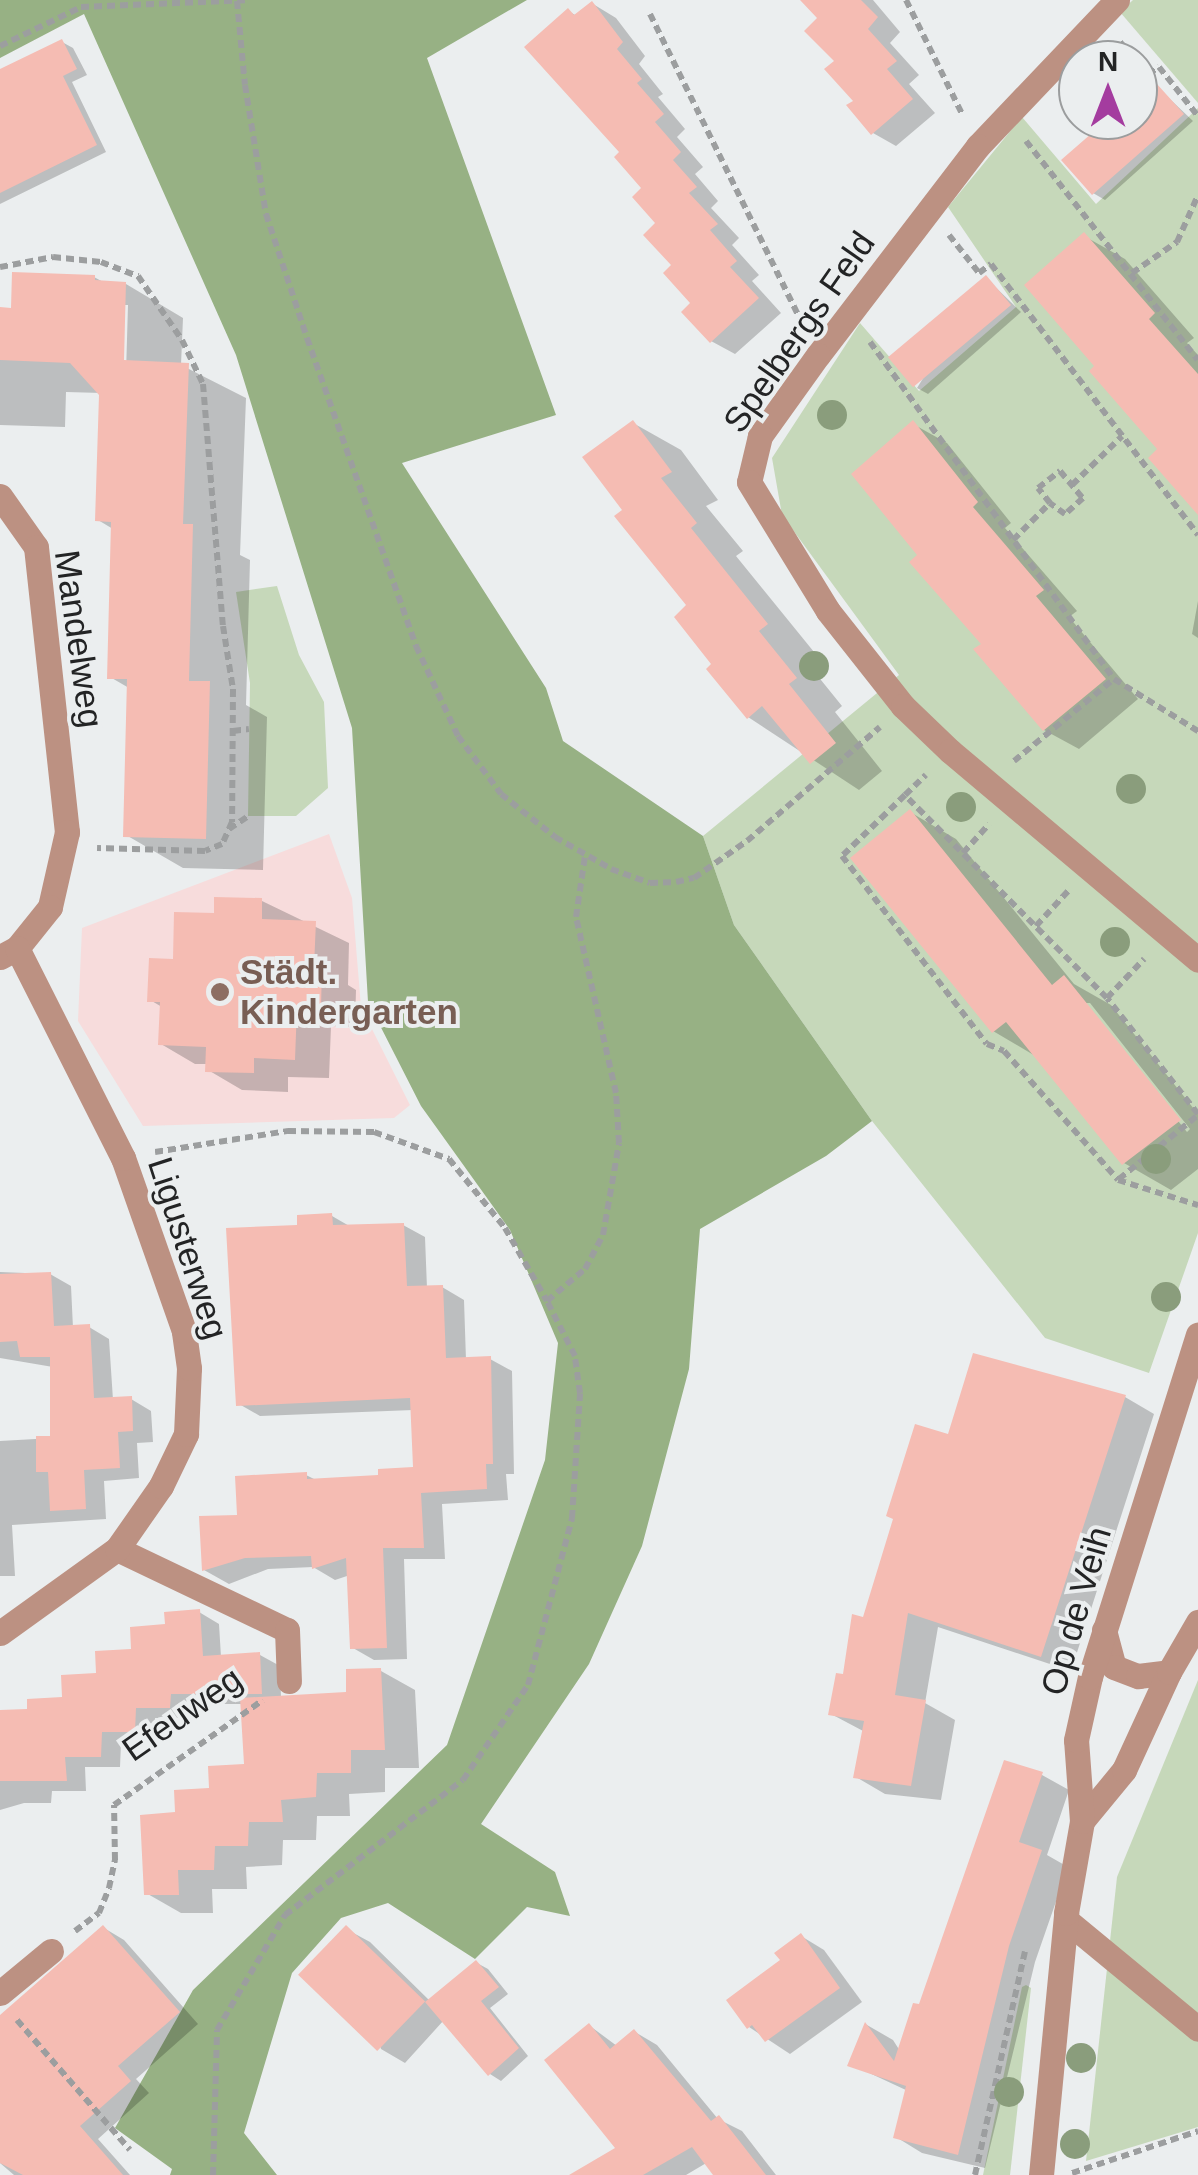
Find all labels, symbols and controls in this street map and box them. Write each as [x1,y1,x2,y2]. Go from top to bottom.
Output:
north arrow [1058,40,1158,140]
text: N [1098,46,1118,77]
street label: Spelbergs Feld [714,224,884,440]
street label: Mandelweg [46,547,112,731]
place label: Städt. Kindergarten [240,951,458,1033]
marker: Städt. Kindergarten [209,981,231,1003]
street label: Ligusterweg [139,1152,237,1344]
street label: Op de Veih [1032,1522,1120,1700]
street label: Efeuweg [114,1658,250,1770]

